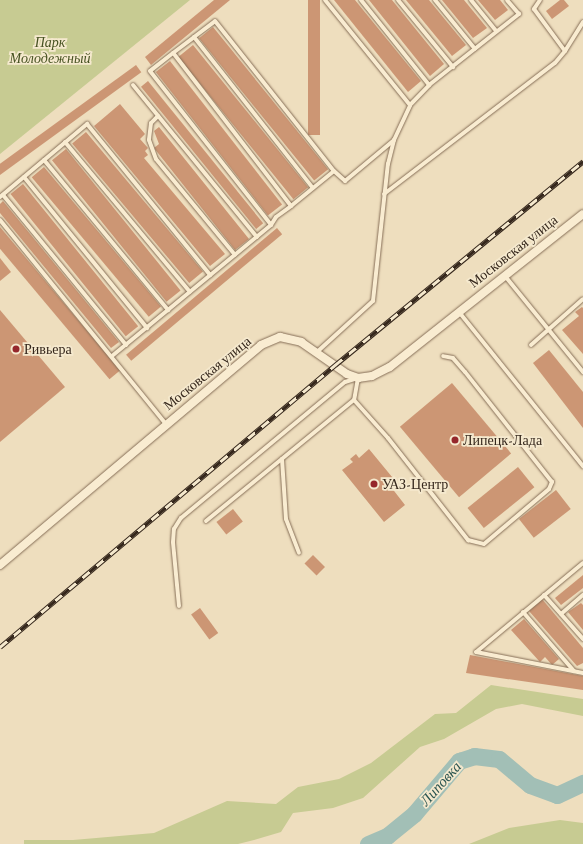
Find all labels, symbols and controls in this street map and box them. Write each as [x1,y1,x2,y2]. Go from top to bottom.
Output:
park label: Парк Молодежный [10,34,90,66]
street label: Московская улица [465,211,561,291]
street label: Московская улица [160,333,254,413]
place label: Ривьера [24,341,72,357]
marker: Ривьера [11,344,21,354]
place label: Липецк-Лада [463,432,542,448]
marker: Липецк-Лада [450,435,460,445]
place label: УАЗ-Центр [382,476,448,492]
marker: УАЗ-Центр [369,479,379,489]
water label: Липовка [416,758,466,810]

